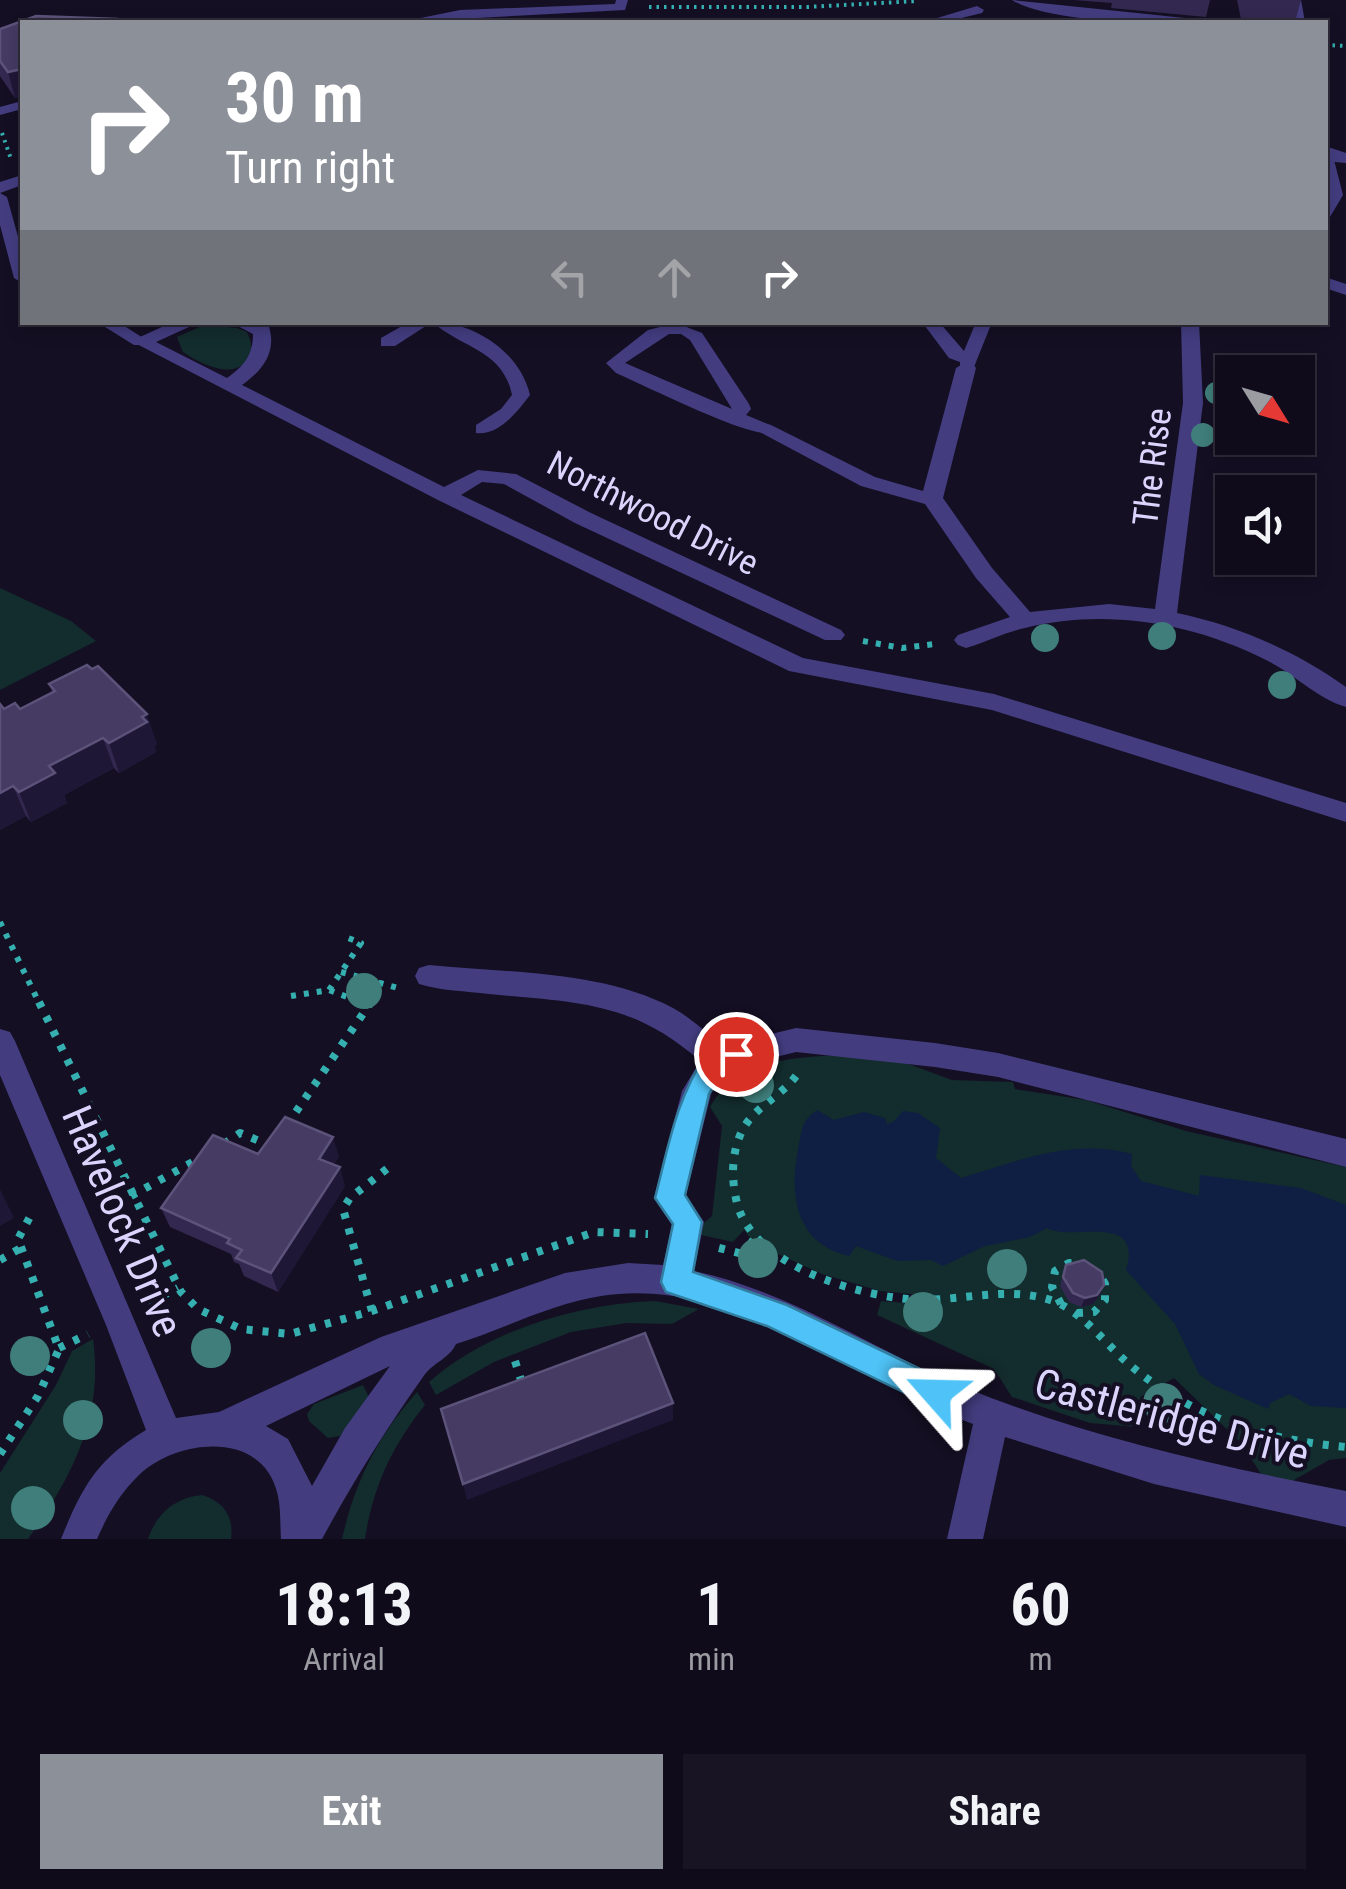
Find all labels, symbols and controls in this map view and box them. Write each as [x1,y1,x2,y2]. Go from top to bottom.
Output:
text: 30 m [225,57,364,139]
icon: right [60,60,190,190]
text: Turn right [225,141,395,194]
icon: left [542,250,597,305]
icon: ahead [647,250,702,305]
icon: right [752,250,807,305]
north arrow [1215,355,1315,455]
map controls [1215,355,1315,575]
street label: The Rise [1125,406,1180,528]
street label: Northwood Drive [540,443,765,584]
button: sound [1215,475,1315,575]
pin [694,1012,779,1097]
icon: arrive [709,1027,764,1082]
street label: Havelock Drive [52,1099,193,1344]
position arrow [884,1341,988,1445]
street label: Castleridge Drive [1029,1358,1314,1479]
text: 18:13 [275,1569,413,1640]
text: 1 [696,1569,727,1640]
text: 60 [1010,1569,1071,1640]
text: Arrival [303,1640,385,1678]
text: min [688,1640,735,1678]
text: m [1028,1640,1053,1678]
button: Exit [40,1754,663,1869]
button: Share [683,1754,1306,1869]

